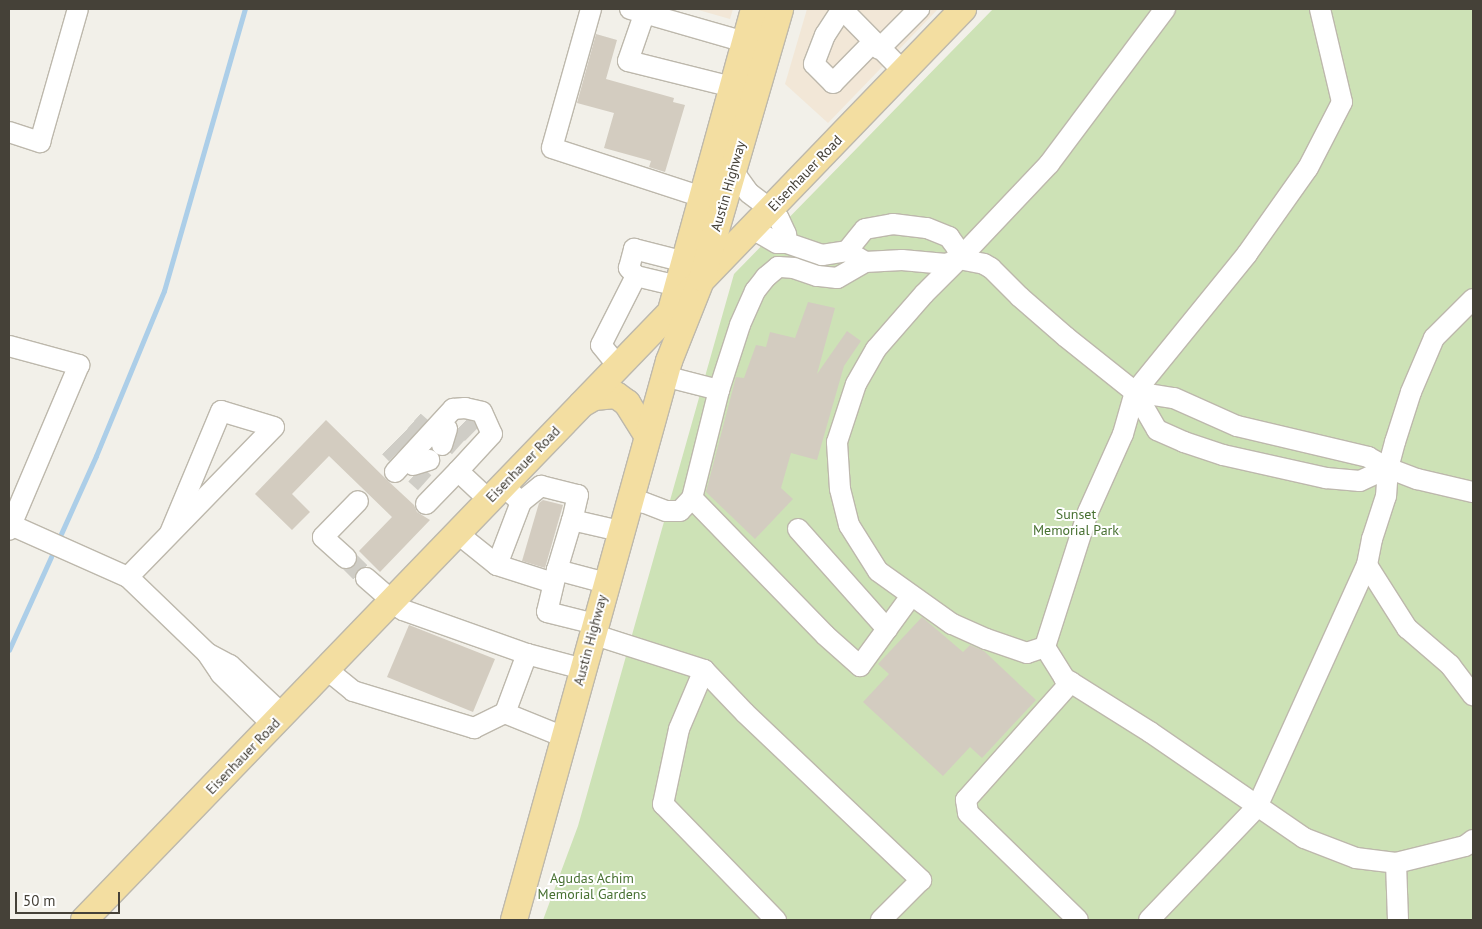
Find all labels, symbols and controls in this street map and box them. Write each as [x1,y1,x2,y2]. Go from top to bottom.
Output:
street label: Eisenhauer Road [764,131,846,215]
street label: Austin Highway [707,139,749,233]
street label: Eisenhauer Road [482,422,564,506]
park label: Sunset Memorial Park [1033,506,1119,538]
street label: Austin Highway [570,593,610,687]
street label: Eisenhauer Road [202,714,284,798]
park label: Agudas Achim Memorial Gardens [538,870,646,902]
scale bar [18,882,122,914]
text: 50 m [23,891,56,910]

